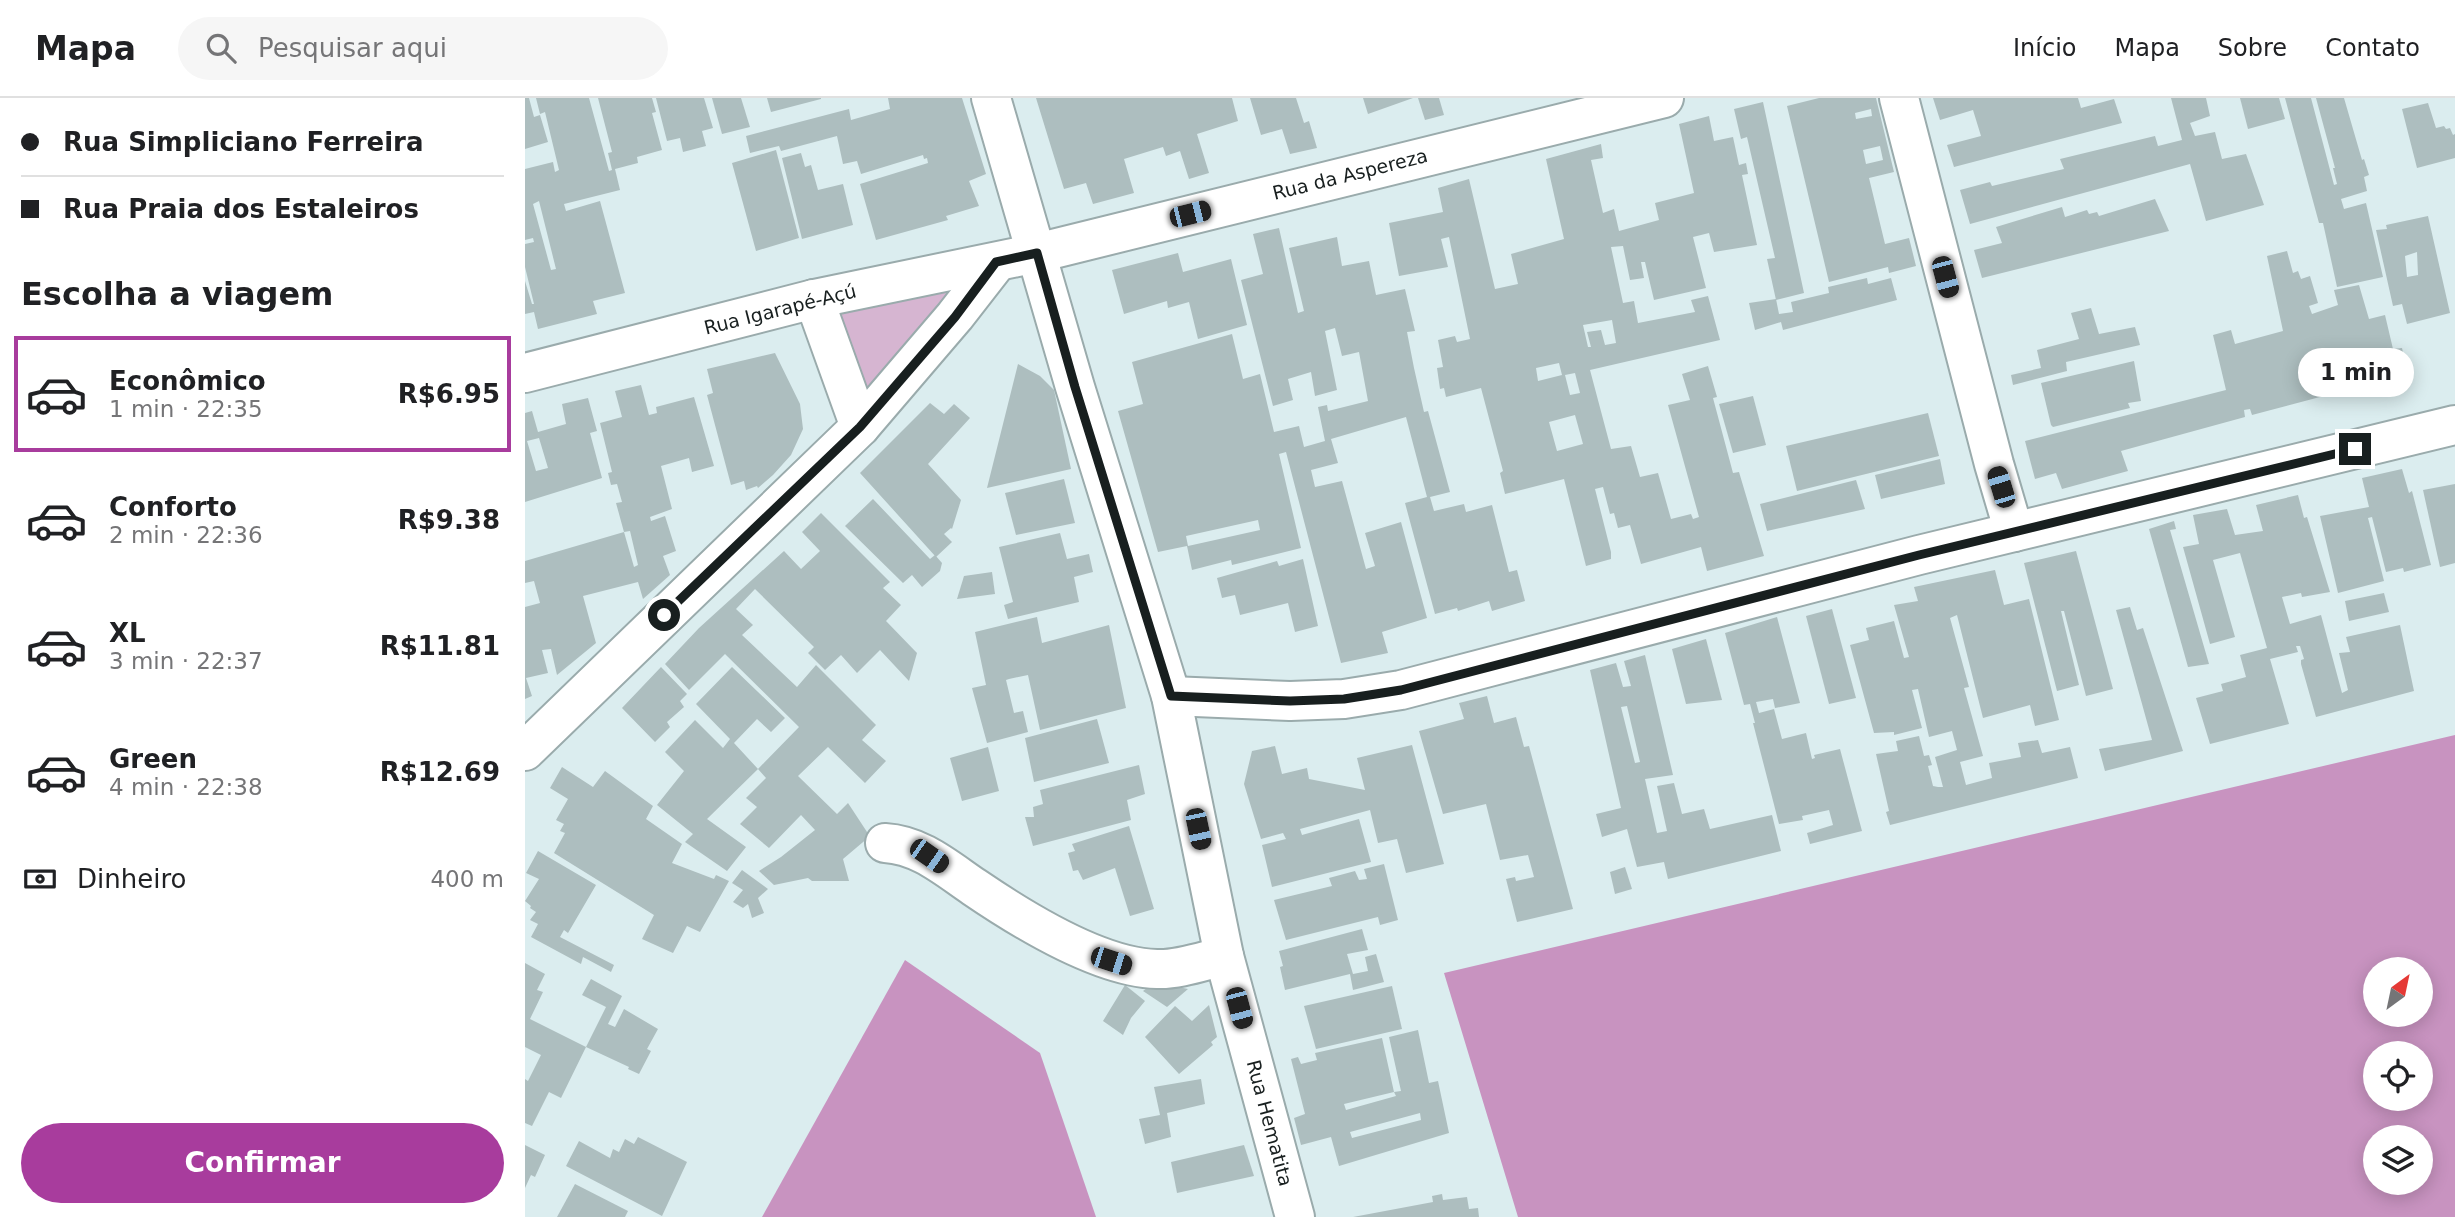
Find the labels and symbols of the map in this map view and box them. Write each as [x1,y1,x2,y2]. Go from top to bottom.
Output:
street label: Rua da Aspereza [1270,144,1430,204]
car [1168,199,1213,229]
car [1930,254,1961,300]
street label: Rua Igarapé-Açú [702,279,858,339]
callout: 1 min [2297,348,2413,396]
route end [2339,433,2371,465]
car [1985,464,2018,510]
route start [648,599,680,631]
car [1184,806,1213,852]
car [906,835,953,877]
car [1088,945,1135,977]
north arrow [2363,957,2433,1027]
car [1224,985,1255,1031]
street label: Rua Hematita [1243,1057,1297,1189]

